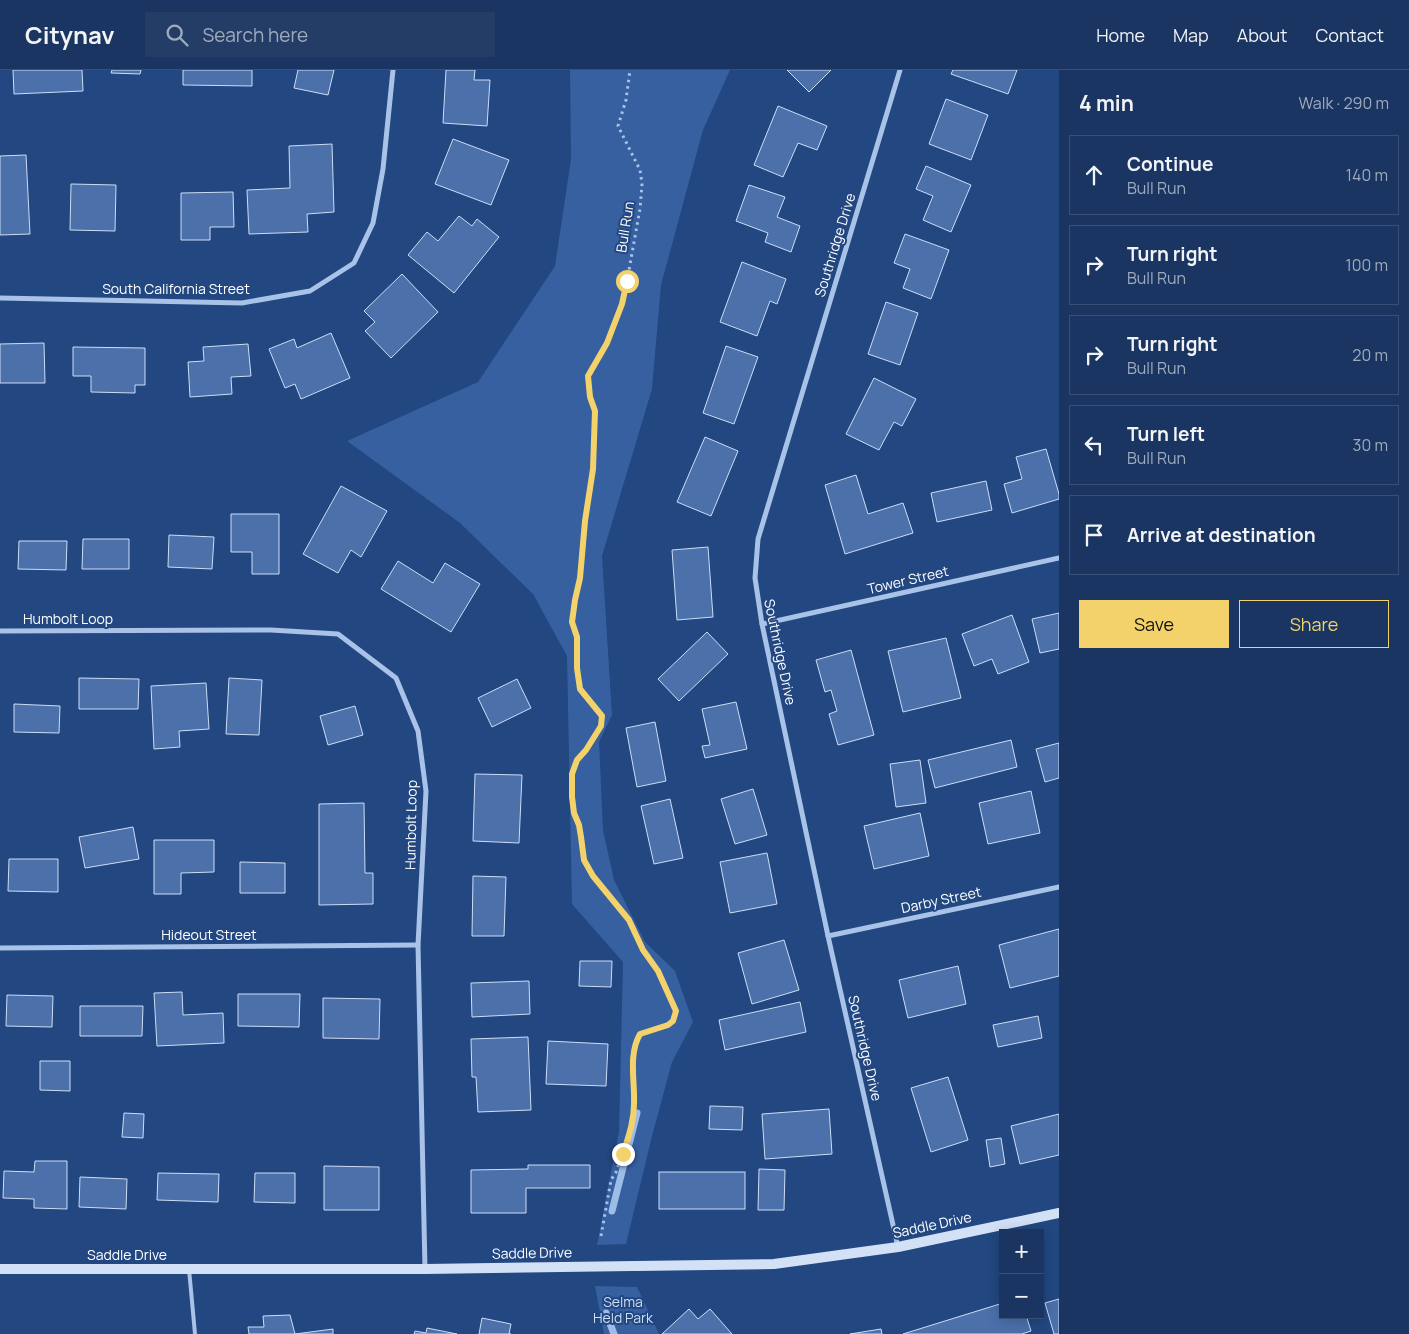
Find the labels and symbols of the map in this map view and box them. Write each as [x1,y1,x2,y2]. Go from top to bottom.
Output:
street label: Southridge Drive [810,191,859,299]
street label: Bull Run [611,200,638,254]
route start [616,270,639,293]
street label: South California Street [102,279,250,298]
street label: Tower Street [865,561,951,598]
street label: Southridge Drive [760,597,801,707]
street label: Humbolt Loop [23,609,113,628]
street label: Humbolt Loop [400,780,421,870]
street label: Darby Street [899,882,983,917]
street label: Hideout Street [161,925,257,944]
street label: Southridge Drive [844,993,887,1103]
route end [612,1143,635,1166]
street label: Saddle Drive [891,1207,973,1242]
street label: Saddle Drive [492,1242,572,1263]
street label: Saddle Drive [87,1245,167,1264]
park label: Selma Held Park [593,1292,654,1327]

